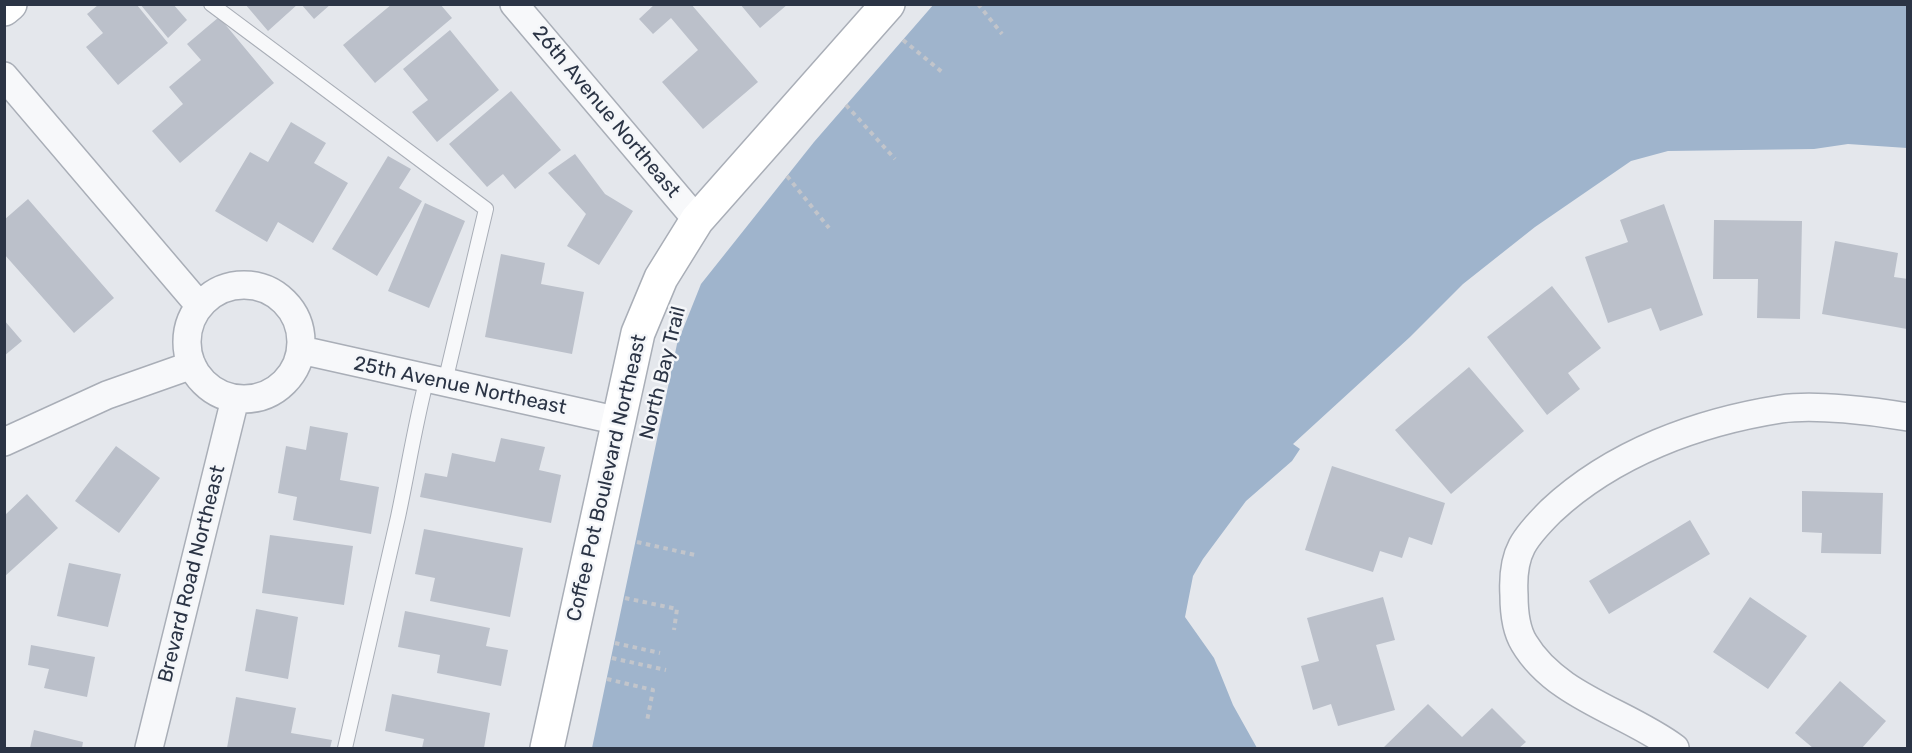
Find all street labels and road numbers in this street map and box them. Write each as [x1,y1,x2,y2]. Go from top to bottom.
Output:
street label: 26th Avenue Northeast [527,21,685,203]
street label: North Bay Trail [635,304,691,442]
street label: Coffee Pot Boulevard Northeast [562,332,652,624]
street label: 25th Avenue Northeast [352,352,568,420]
street label: Brevard Road Northeast [153,463,231,685]

